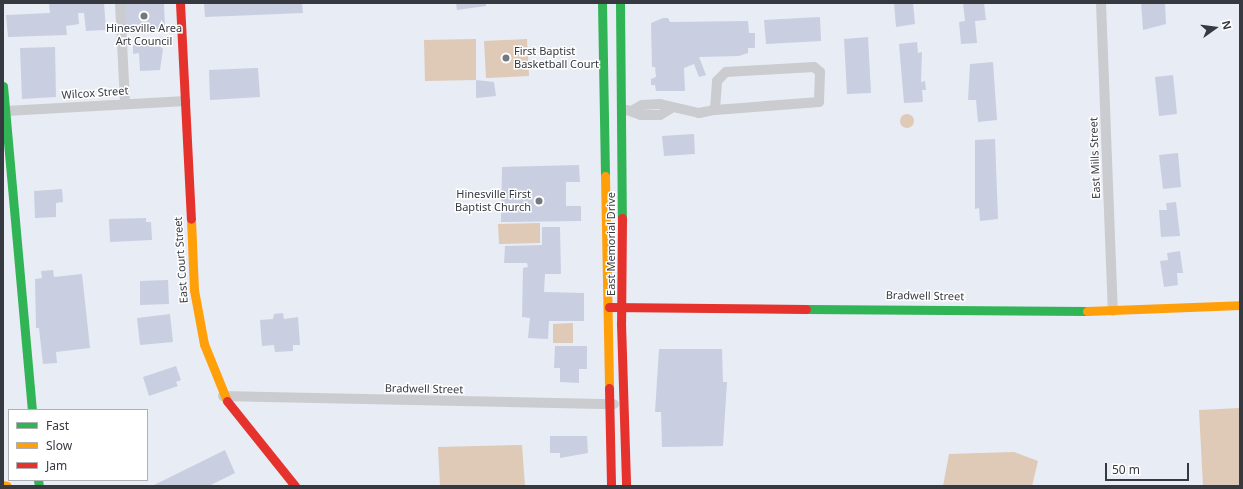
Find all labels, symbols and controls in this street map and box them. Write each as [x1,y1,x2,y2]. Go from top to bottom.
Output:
north arrow [1195,8,1235,48]
marker: Hinesville Area Art Council [139,11,149,21]
text: N [1219,19,1235,31]
place label: Hinesville Area Art Council [106,22,182,48]
place label: First Baptist Basketball Court [514,45,599,71]
marker: First Baptist Basketball Court [501,53,511,63]
street label: Wilcox Street [61,84,129,102]
street label: East Mills Street [1087,117,1103,199]
place label: Hinesville First Baptist Church [455,188,531,214]
street label: East Memorial Drive [604,192,618,296]
marker: Hinesville First Baptist Church [534,196,544,206]
street label: East Court Street [171,216,191,304]
street label: Bradwell Street [886,289,964,303]
street label: Bradwell Street [385,382,463,396]
legend [8,409,148,481]
text: Fast [46,417,69,434]
text: Slow [46,437,72,454]
scale bar [1107,455,1191,481]
text: Jam [46,457,67,474]
text: 50 m [1112,461,1140,478]

